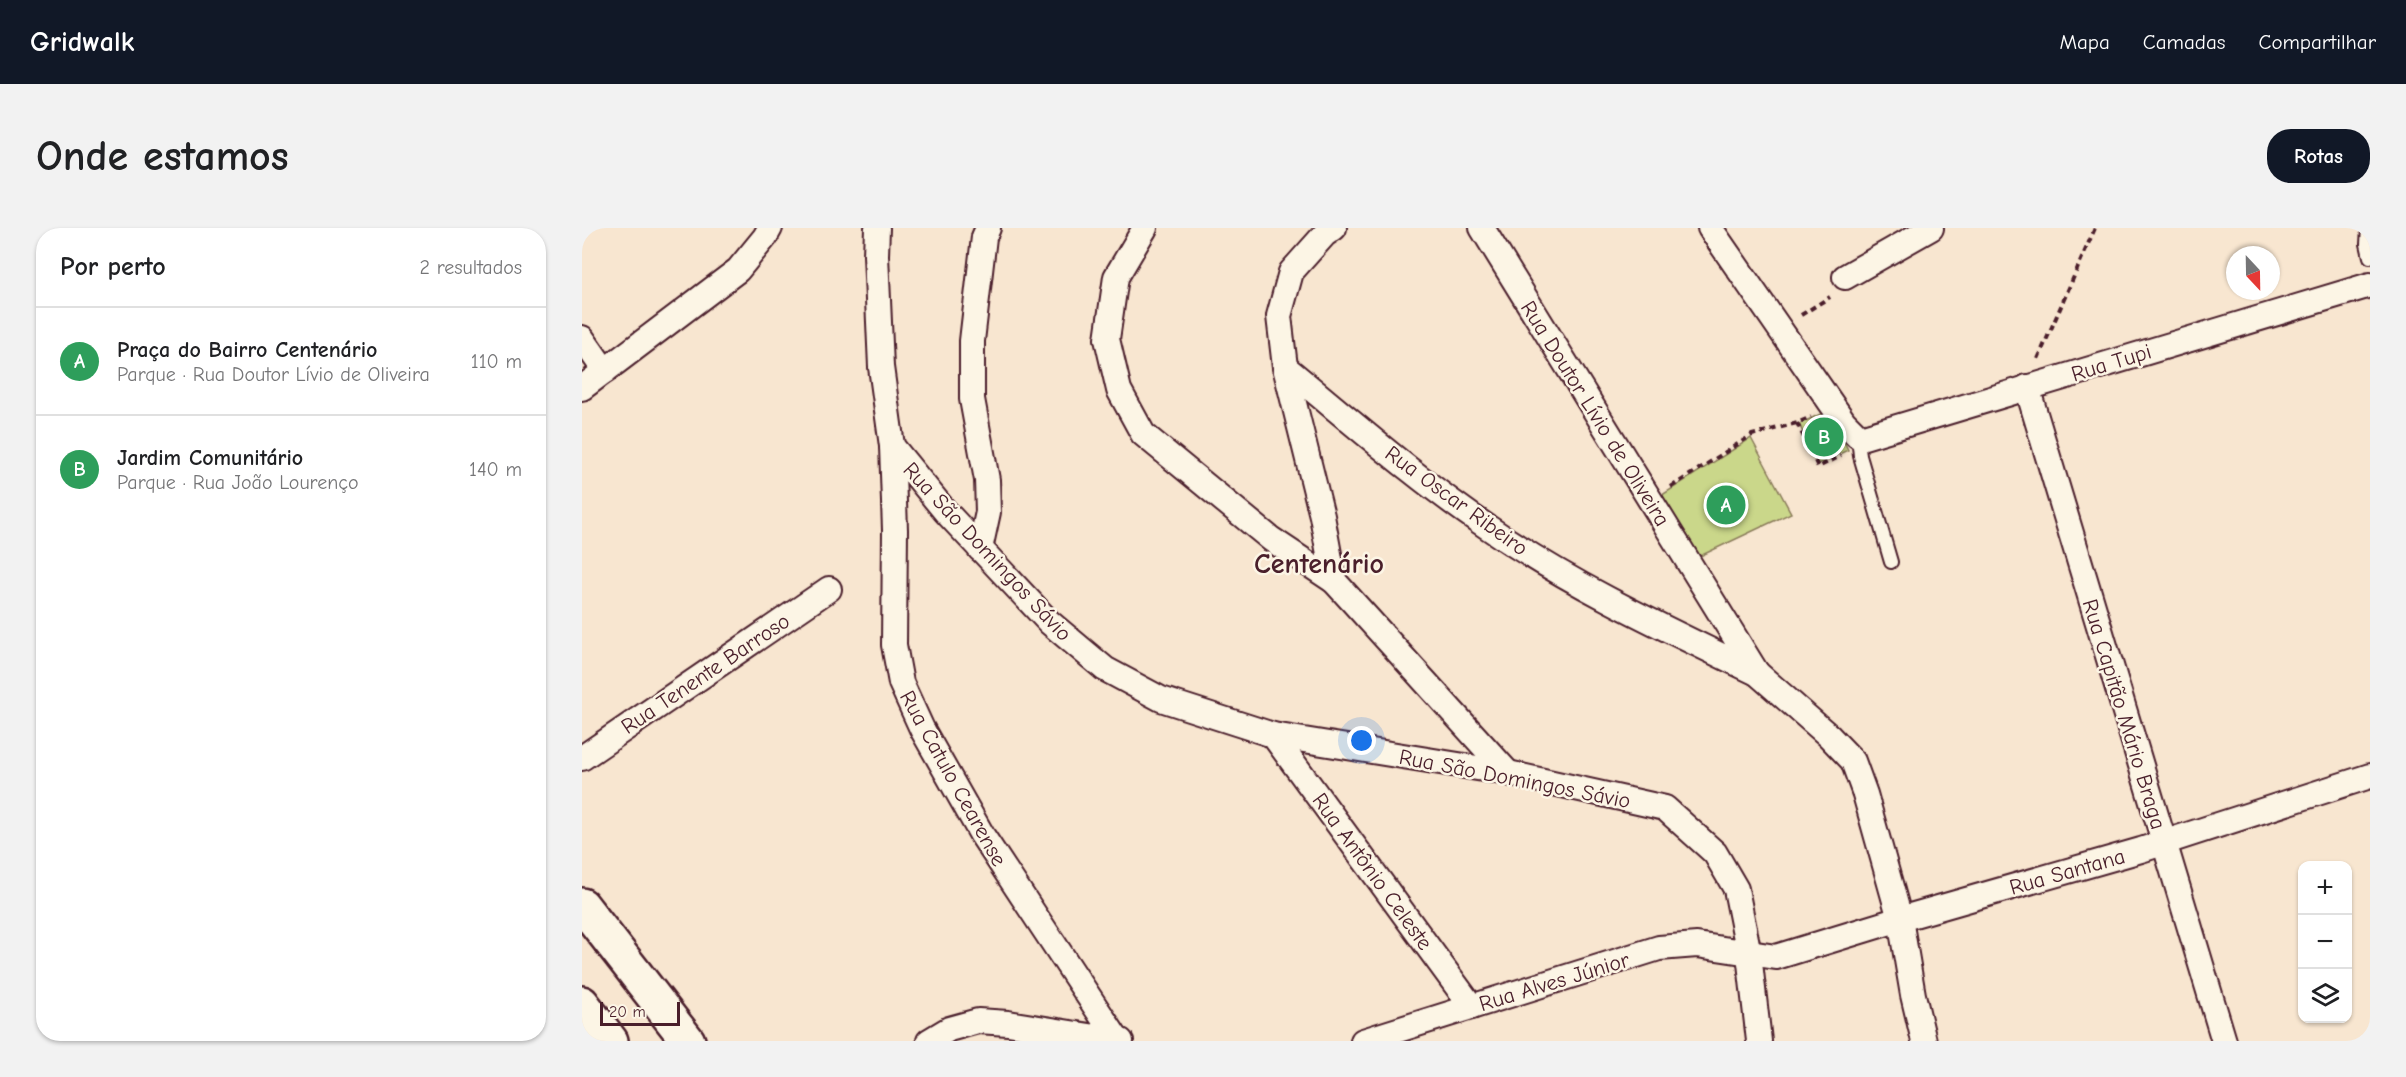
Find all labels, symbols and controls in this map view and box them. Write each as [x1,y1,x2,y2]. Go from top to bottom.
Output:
text: Gridwalk [30,26,134,58]
text: Mapa [2059,30,2110,54]
text: Camadas [2143,30,2226,54]
text: Compartilhar [2259,30,2376,54]
button: Rotas [2267,129,2370,183]
text: Onde estamos [36,132,289,181]
north arrow [2226,246,2280,300]
text: Por perto [60,252,166,282]
text: 2 resultados [420,256,522,279]
street label: Rua Doutor Lívio de Oliveira [1515,296,1675,531]
text: Praça do Bairro Centenário [117,337,377,363]
street label: Rua Tupi [2068,338,2155,387]
text: A [74,350,85,373]
text: 110 m [471,350,522,373]
text: Parque · Rua Doutor Lívio de Oliveira [117,363,430,386]
pin: B [1804,414,1844,460]
street label: Rua Oscar Ribeiro [1380,440,1533,561]
text: Jardim Comunitário [117,445,303,471]
street label: Rua São Domingos Sávio [898,457,1077,647]
text: B [73,458,86,481]
text: 140 m [469,458,522,481]
text: Parque · Rua João Lourenço [117,471,358,494]
pin: A [1706,482,1746,528]
district label: Centenário [1254,548,1384,580]
street label: Rua Capitão Mário Braga [2077,596,2171,833]
street label: Rua Tenente Barroso [616,608,795,740]
street label: Rua Catulo Cearense [894,686,1012,871]
your location [1347,726,1376,755]
street label: Rua São Domingos Sávio [1397,744,1633,814]
street label: Rua Antônio Celeste [1307,788,1438,955]
street label: Rua Santana [2006,843,2128,901]
map controls [2298,861,2352,1023]
button: + [2298,861,2352,915]
button: − [2298,915,2352,969]
street label: Rua Alves Júnior [1476,947,1633,1017]
button: layers [2298,969,2352,1023]
scale bar [600,999,680,1026]
text: 20 m [609,1003,646,1021]

